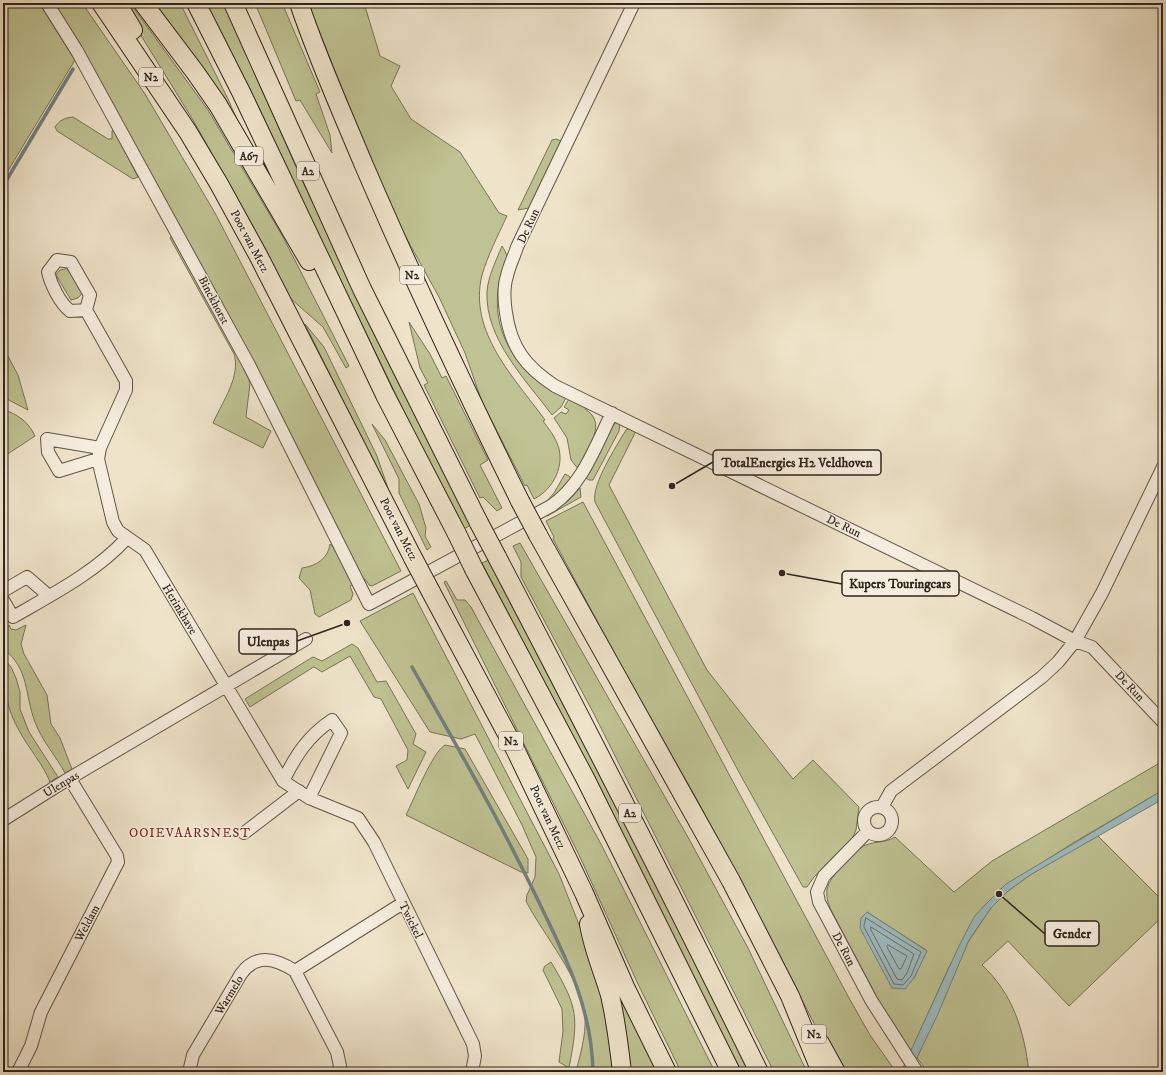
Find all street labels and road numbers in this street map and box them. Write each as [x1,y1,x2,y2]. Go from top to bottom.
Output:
road number: N2 [139,68,163,86]
road number: A67 [235,147,263,165]
road number: A2 [297,162,319,180]
street label: De Run [514,206,543,246]
street label: Poot van Metz [227,207,272,275]
road number: N2 [400,266,424,284]
street label: Binckhorst [195,274,233,327]
street label: Poot van Metz [376,495,421,563]
street label: De Run [824,512,864,542]
street label: Herinkhave [159,581,200,637]
street label: De Run [1112,668,1148,705]
road number: N2 [499,732,523,750]
street label: Ulenpas [41,768,82,801]
street label: Poot van Metz [526,783,569,852]
road number: A2 [619,804,641,822]
street label: Twickel [395,899,426,941]
street label: Weldam [71,902,103,945]
street label: De Run [828,930,859,970]
street label: Warmelo [211,973,247,1018]
road number: N2 [802,1025,826,1043]

